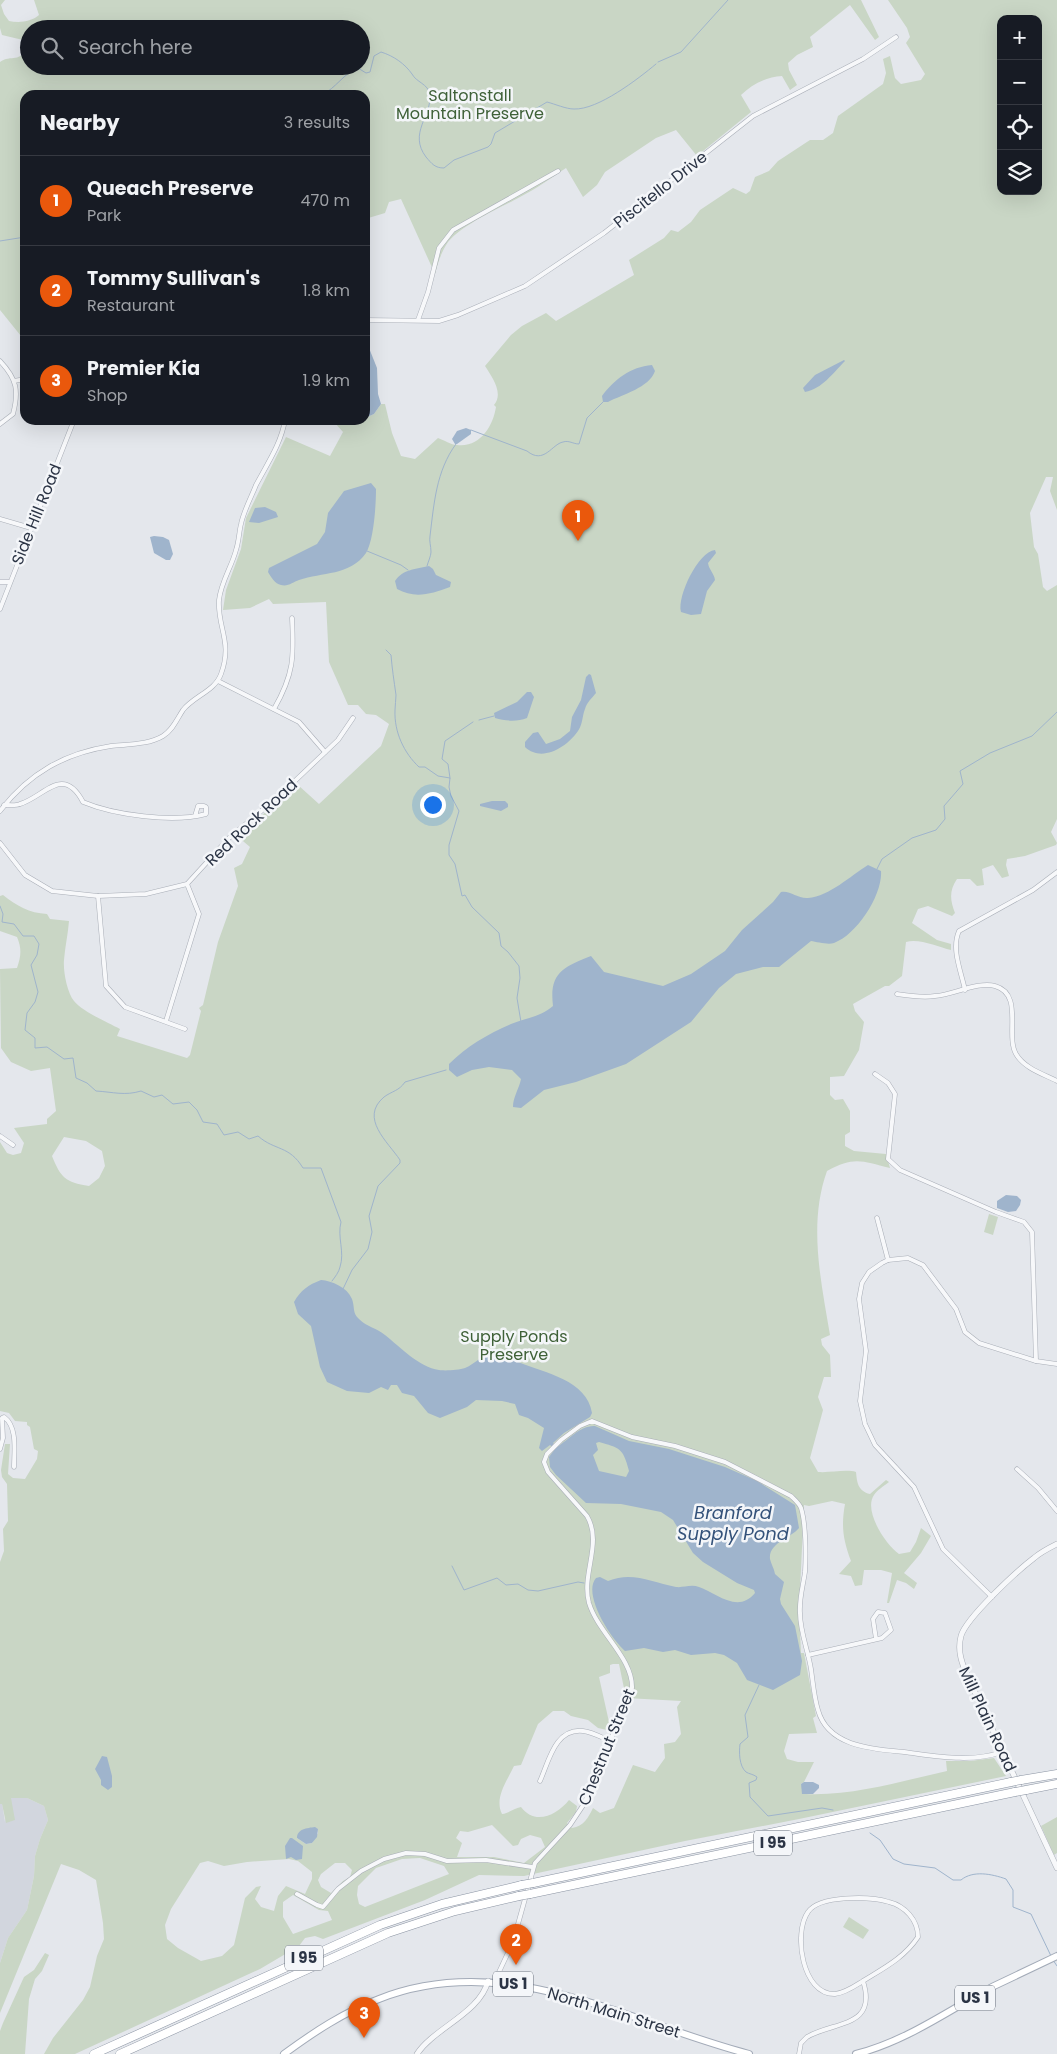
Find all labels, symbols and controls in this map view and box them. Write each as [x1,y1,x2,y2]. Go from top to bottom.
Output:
map controls [997,15,1042,195]
button: + [997,15,1042,60]
search box [20,20,370,75]
icon: search [38,34,66,62]
text: Search here [78,34,192,61]
button: − [997,60,1042,105]
park label: Saltonstall Mountain Preserve [396,84,544,125]
button: locate [997,105,1042,150]
text: Nearby [40,108,120,137]
text: 3 results [284,111,350,134]
street label: Piscitello Drive [609,145,712,233]
button: layers [997,150,1042,195]
text: Queach Preserve [87,175,253,202]
text: 1 [53,189,59,212]
text: 470 m [300,189,350,212]
text: Park [87,204,121,227]
text: Tommy Sullivan's [87,265,260,292]
text: 2 [51,279,61,302]
text: 1.8 km [302,279,350,302]
text: Restaurant [87,294,175,317]
text: Premier Kia [87,355,200,382]
text: 3 [51,369,61,392]
text: 1.9 km [302,369,350,392]
text: Shop [87,384,128,407]
street label: Side Hill Road [6,460,67,568]
pin: 1 [562,500,594,541]
street label: Red Rock Road [200,774,303,871]
your location [420,792,446,818]
park label: Supply Ponds Preserve [460,1325,568,1366]
water label: Branford Supply Pond [677,1500,790,1546]
street label: Mill Plain Road [953,1663,1022,1776]
street label: Chestnut Street [573,1685,640,1809]
road number: I 95 [754,1830,792,1856]
pin: 2 [500,1924,532,1965]
road number: I 95 [285,1946,323,1970]
road number: US 1 [493,1972,533,1996]
street label: North Main Street [545,1981,683,2044]
road number: US 1 [955,1986,995,2010]
pin: 3 [348,1997,380,2038]

